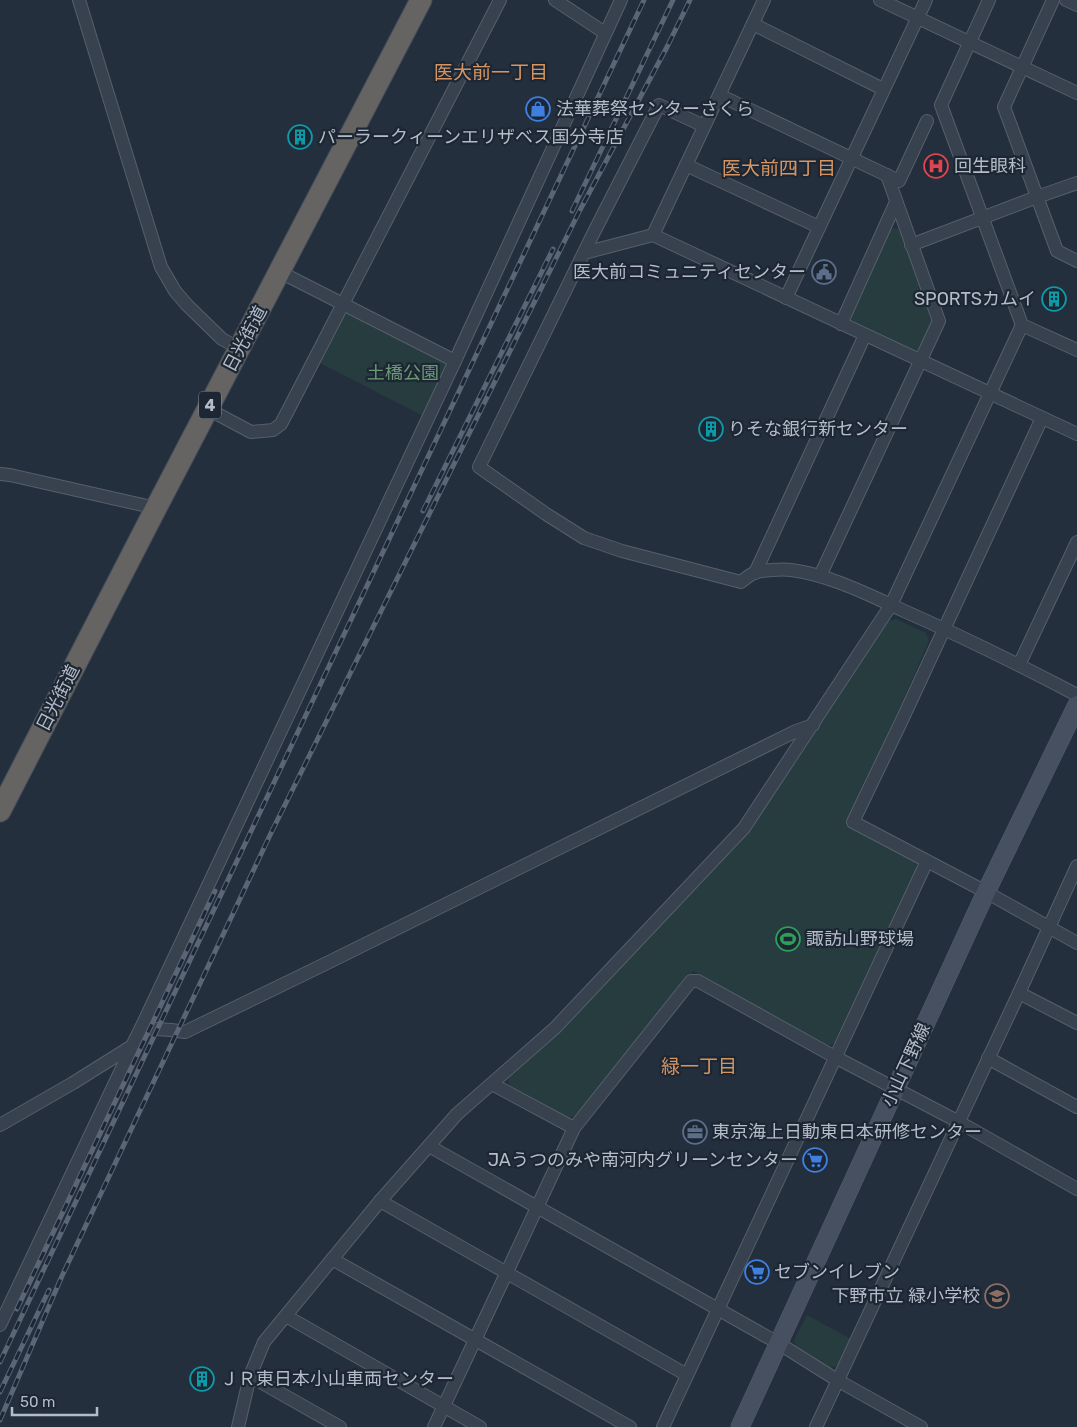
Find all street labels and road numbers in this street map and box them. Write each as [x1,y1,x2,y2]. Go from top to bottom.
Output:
street label: 日光街道 [218,302,272,376]
road number: 4 [199,392,221,418]
street label: 日光街道 [32,661,84,735]
street label: 小山下野線 [877,1020,935,1110]

